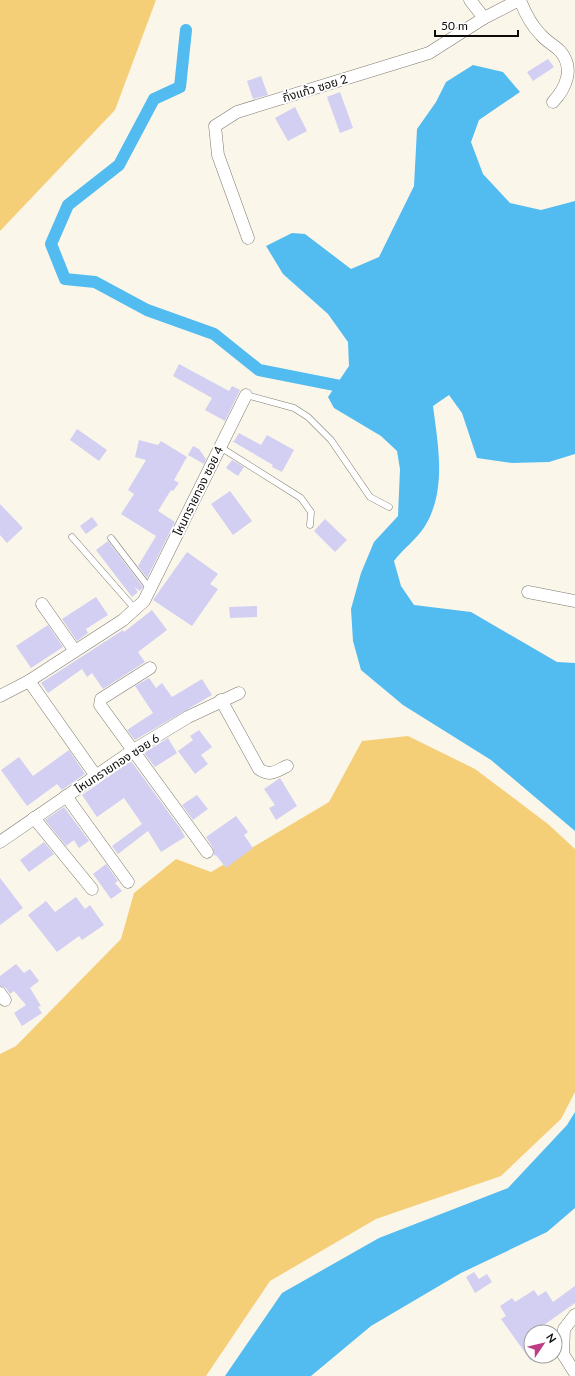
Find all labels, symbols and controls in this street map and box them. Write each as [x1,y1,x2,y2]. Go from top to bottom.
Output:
scale bar [435,12,518,38]
text: 50 m [441,18,468,33]
street label: กิ่งแก้ว ซอย 2 [281,71,349,105]
street label: โหนทรายทอง ซอย 4 [170,444,226,538]
street label: โหนทรายทอง ซอย 6 [72,730,162,796]
north arrow [523,1324,563,1364]
text: N [544,1331,559,1345]

